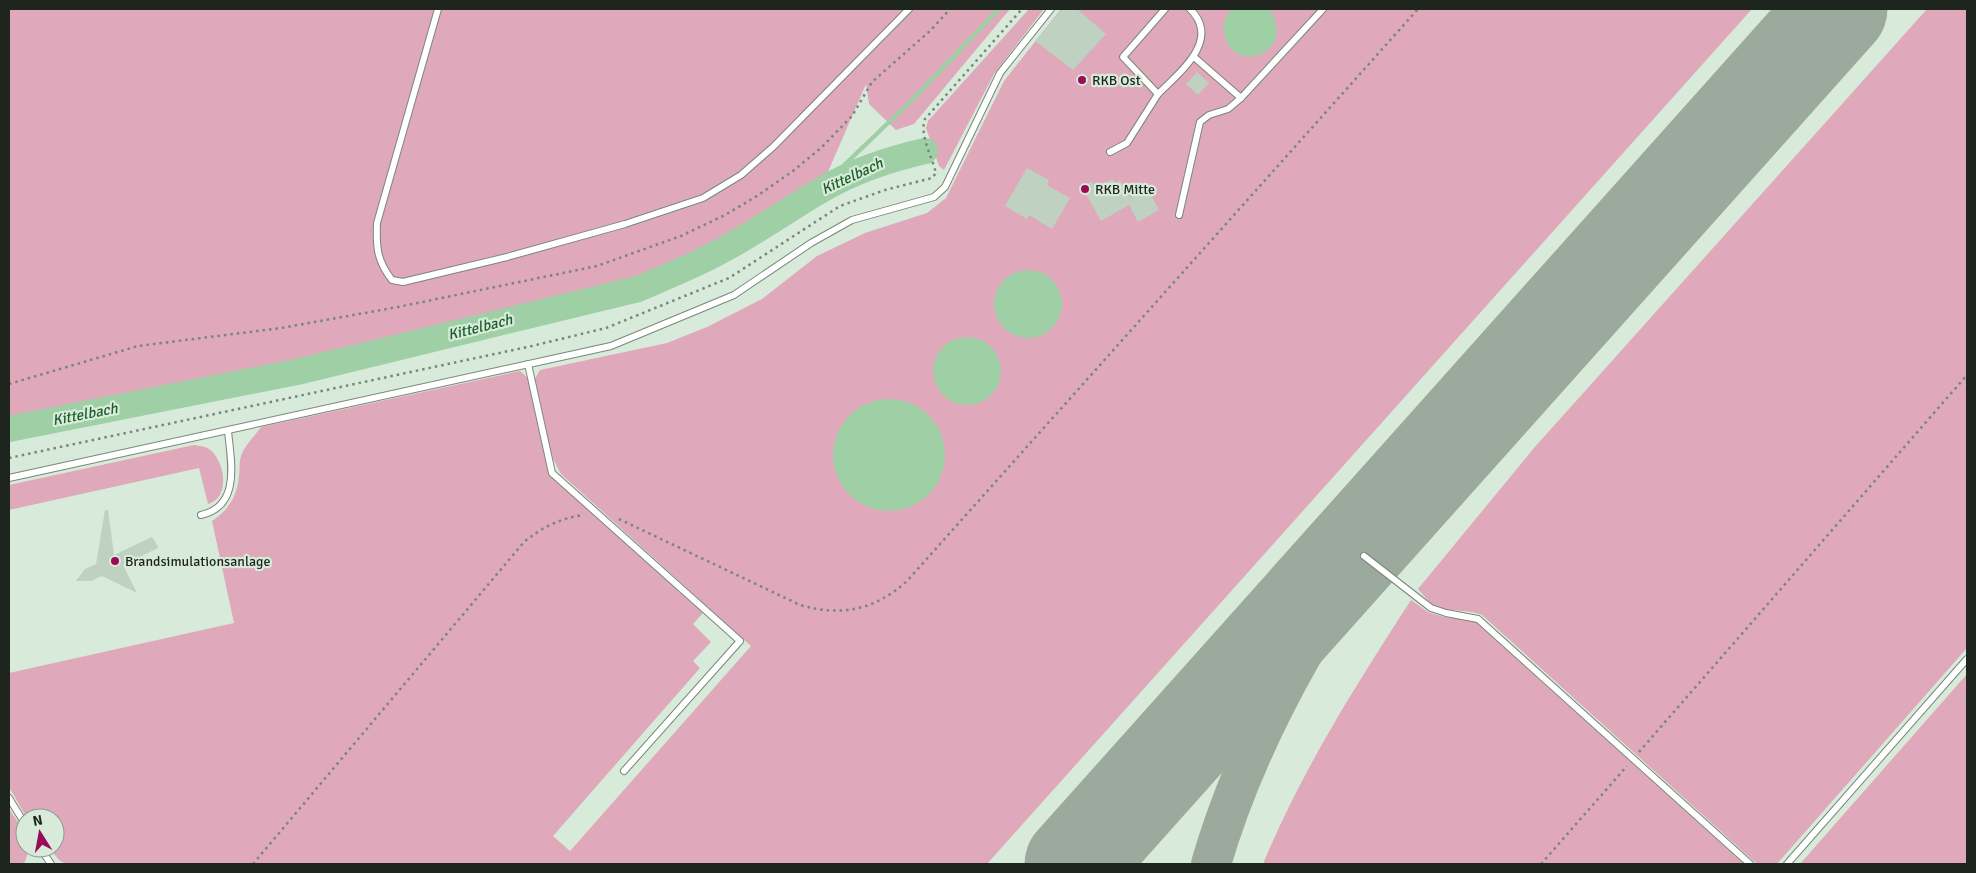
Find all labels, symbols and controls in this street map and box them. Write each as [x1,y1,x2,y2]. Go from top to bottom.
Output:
place label: RKB Ost [1092,72,1141,89]
marker: RKB Ost [1076,74,1088,86]
water label: Kittelbach [818,154,886,198]
place label: RKB Mitte [1095,181,1155,198]
marker: RKB Mitte [1079,183,1091,195]
water label: Kittelbach [446,310,515,344]
water label: Kittelbach [51,399,120,429]
place label: Brandsimulationsanlage [125,553,270,570]
marker: Brandsimulationsanlage [109,555,121,567]
north arrow [15,808,65,858]
text: N [31,811,44,830]

